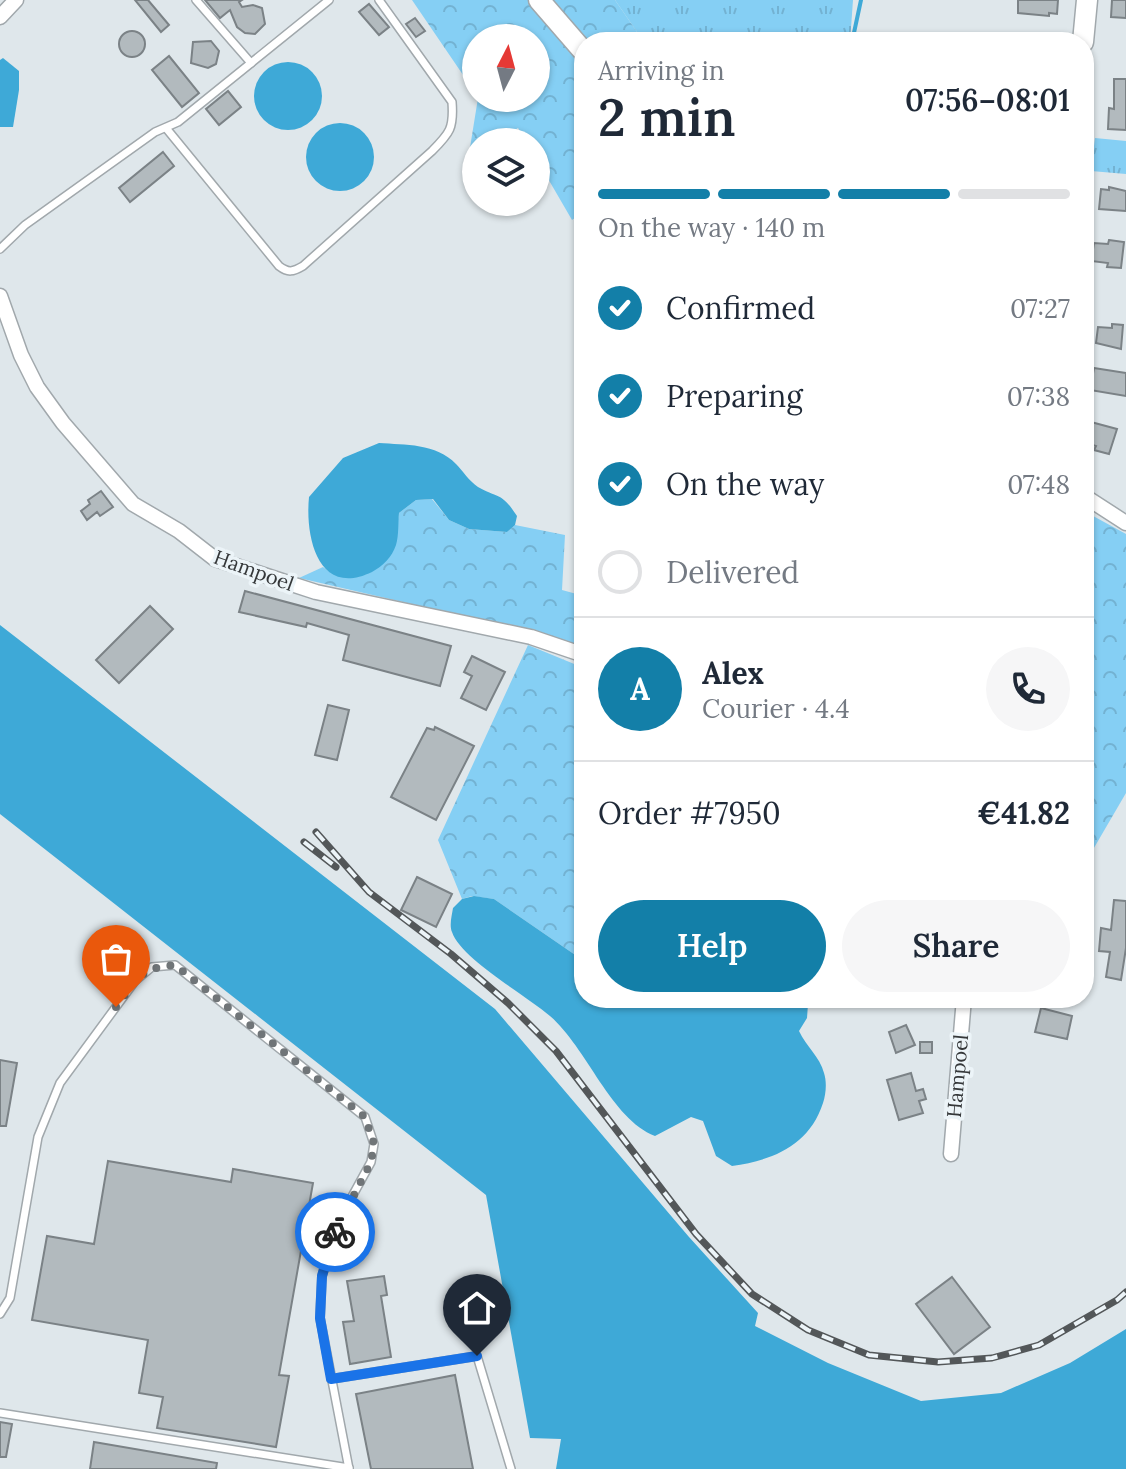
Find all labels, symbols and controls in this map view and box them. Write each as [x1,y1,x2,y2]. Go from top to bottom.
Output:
north arrow [462,24,550,112]
map controls [462,24,550,216]
text: Arriving in [598,54,725,87]
text: 07:56–08:01 [905,81,1070,119]
text: 2 min [598,84,736,150]
button: layers [462,128,550,216]
text: On the way · 140 m [598,211,825,244]
icon: check [598,286,642,330]
text: Confirmed [666,289,815,327]
text: 07:27 [1010,292,1070,325]
icon: check [598,374,642,418]
text: Preparing [666,377,803,415]
text: 07:38 [1007,380,1070,413]
icon: check [598,462,642,506]
text: On the way [666,465,824,503]
text: 07:48 [1007,468,1070,501]
street label: Hampoel [210,544,298,596]
text: Delivered [666,553,799,591]
button: phone [986,647,1070,731]
text: Alex [702,654,764,692]
text: A [630,670,650,708]
text: Courier · 4.4 [702,692,850,725]
text: Order #7950 [598,794,781,832]
text: €41.82 [977,794,1070,832]
button: Help [598,900,826,992]
button: Share [842,900,1070,992]
pin [82,925,150,1007]
icon: bag [94,937,138,981]
street label: Hampoel [941,1033,973,1119]
courier [295,1192,375,1272]
icon: bike [313,1210,357,1254]
pin [443,1274,511,1356]
icon: home [455,1286,499,1330]

